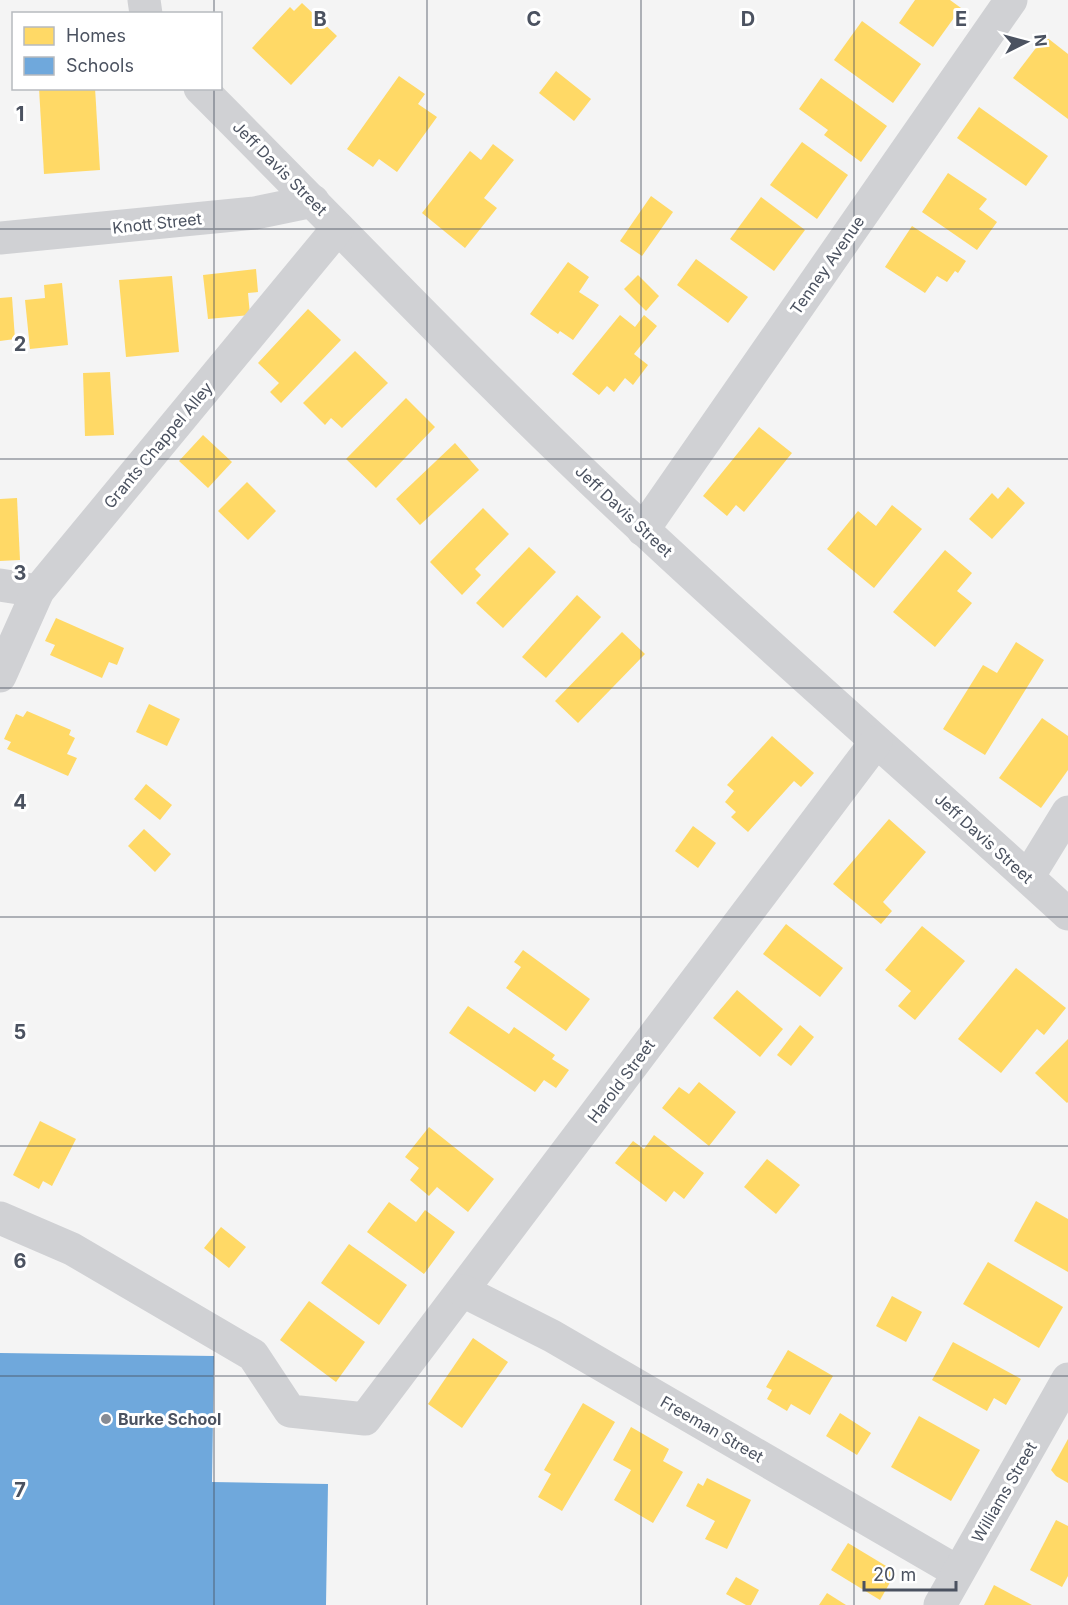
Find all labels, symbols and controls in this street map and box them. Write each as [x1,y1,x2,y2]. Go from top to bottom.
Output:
text: B [313,7,327,31]
text: C [527,7,541,31]
text: D [741,7,755,31]
text: E [955,7,967,31]
legend [12,12,222,90]
north arrow [996,12,1056,72]
text: Homes [66,25,126,46]
text: N [1030,33,1052,48]
text: Schools [66,55,134,76]
text: 1 [16,102,24,126]
street label: Jeff Davis Street [229,117,331,219]
street label: Knott Street [111,208,203,238]
street label: Tenney Avenue [786,212,868,318]
text: 2 [14,332,26,356]
street label: Grants Chappel Alley [99,378,217,512]
street label: Jeff Davis Street [571,461,677,561]
text: 3 [14,561,26,585]
street label: Jeff Davis Street [931,789,1037,887]
text: 4 [13,790,27,814]
text: 5 [14,1020,26,1044]
street label: Harold Street [583,1035,659,1127]
text: 6 [14,1249,27,1273]
street label: Freeman Street [657,1391,767,1467]
place label: Burke School [118,1409,221,1429]
marker: Burke School [99,1412,113,1426]
street label: Williams Street [967,1438,1041,1546]
text: 7 [14,1478,26,1502]
scale bar [864,1554,956,1592]
text: 20 m [873,1564,916,1585]

